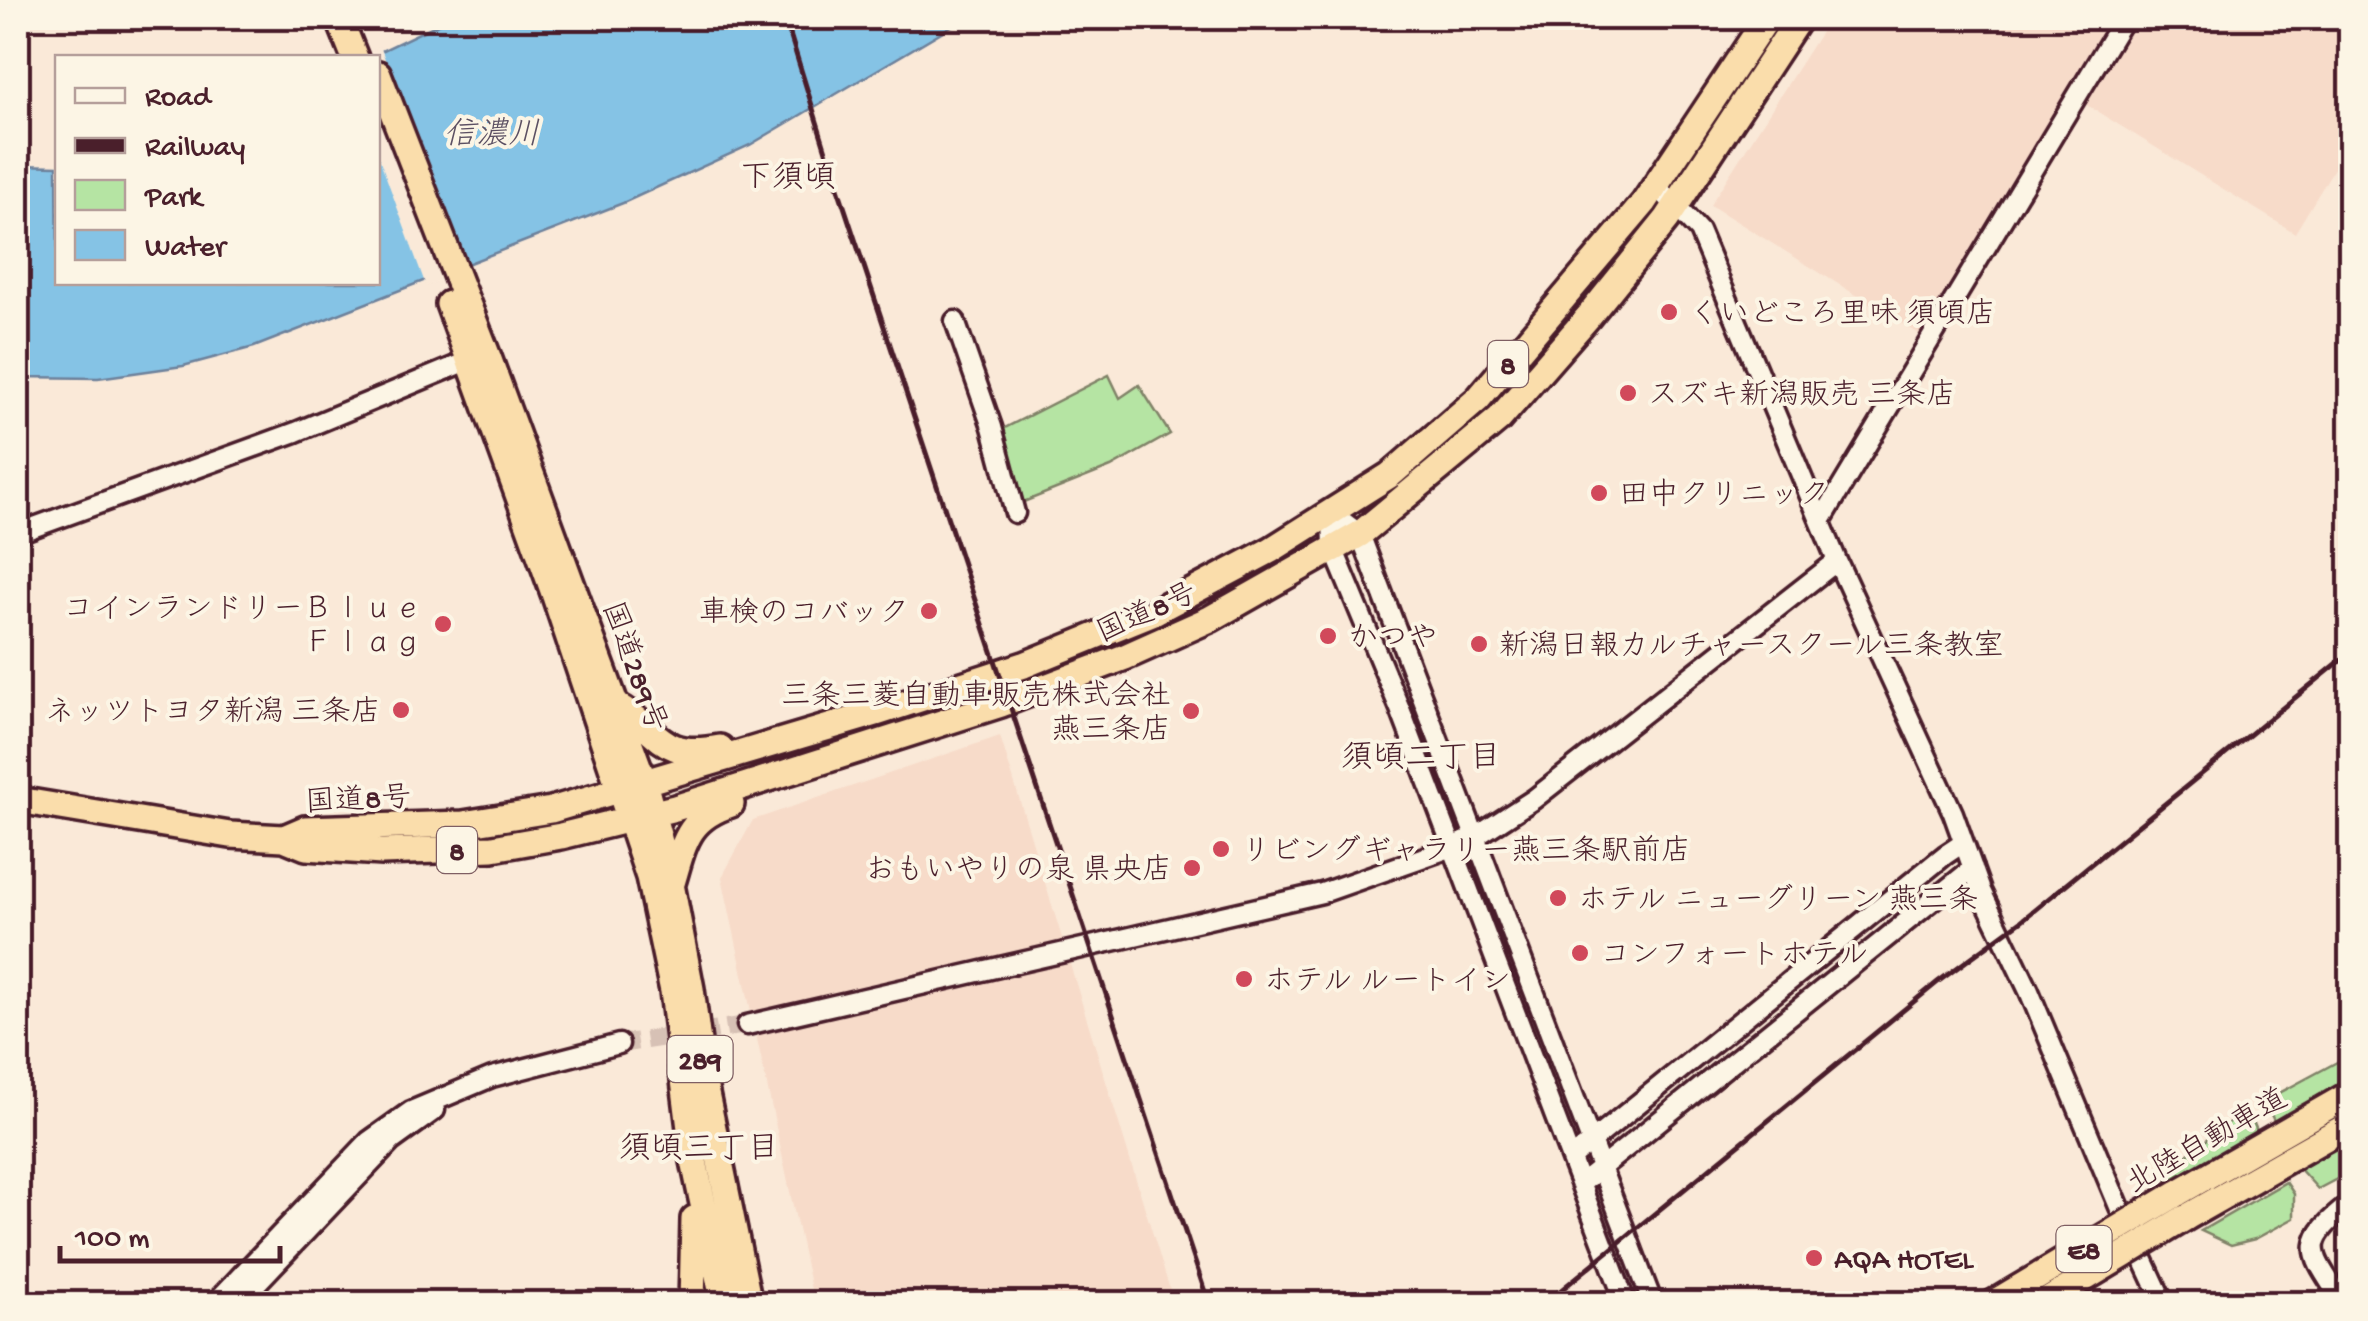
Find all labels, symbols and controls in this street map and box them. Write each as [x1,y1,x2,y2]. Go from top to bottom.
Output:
legend [55,55,380,285]
text: Road [145,82,213,117]
water label: 信濃川 [444,116,540,156]
text: Railway [145,132,245,167]
district label: 下須頃 [740,161,836,199]
text: Park [144,182,205,217]
text: Water [145,232,228,267]
place label: くいどころ里味 須頃店 [1689,297,1996,334]
marker: くいどころ里味 須頃店 [1658,301,1680,323]
road number: 8 [1488,341,1528,387]
place label: スズキ新潟販売 三条店 [1648,378,1956,415]
marker: スズキ新潟販売 三条店 [1617,382,1639,404]
place label: 田中クリニック [1619,478,1829,515]
marker: 田中クリニック [1588,482,1610,504]
street label: 国道8号 [1092,577,1204,653]
place label: コインランドリーＢｌｕｅ Ｆｌａｇ [63,594,423,663]
place label: 車検のコバック [699,596,909,633]
street label: 国道289号 [592,597,672,738]
marker: 車検のコバック [918,600,940,622]
marker: コインランドリーＢｌｕｅ Ｆｌａｇ [432,613,454,635]
place label: かつや [1348,623,1438,658]
marker: かつや [1317,625,1339,647]
place label: 新潟日報カルチャースクール三条教室 [1499,629,2004,666]
marker: 新潟日報カルチャースクール三条教室 [1468,633,1490,655]
place label: 三条三菱自動車販売株式会社 燕三条店 [781,679,1171,750]
place label: ネッツトヨタ新潟 三条店 [45,695,381,732]
marker: ネッツトヨタ新潟 三条店 [390,699,412,721]
marker: 三条三菱自動車販売株式会社 燕三条店 [1180,700,1202,722]
district label: 須頃二丁目 [1341,741,1501,779]
street label: 国道8号 [304,781,412,823]
road number: 8 [437,827,477,873]
place label: リビングギャラリー燕三条駅前店 [1241,834,1691,871]
marker: リビングギャラリー燕三条駅前店 [1210,838,1232,860]
place label: おもいやりの泉 県央店 [865,853,1172,890]
marker: おもいやりの泉 県央店 [1181,857,1203,879]
place label: ホテル ニューグリーン 燕三条 [1578,883,1979,920]
marker: ホテル ニューグリーン 燕三条 [1547,887,1569,909]
place label: コンフォートホテル [1600,940,1869,975]
marker: コンフォートホテル [1569,942,1591,964]
place label: ホテル ルートイン [1264,966,1511,1001]
marker: ホテル ルートイン [1233,968,1255,990]
road number: 289 [668,1036,732,1082]
street label: 北陸自動車道 [2121,1081,2295,1203]
district label: 須頃三丁目 [619,1132,779,1170]
scale bar [60,1201,280,1263]
text: 100 m [74,1223,150,1258]
road number: E8 [2056,1226,2112,1272]
place label: AQA HOTEL [1834,1245,1974,1280]
marker: AQA HOTEL [1803,1247,1825,1269]

